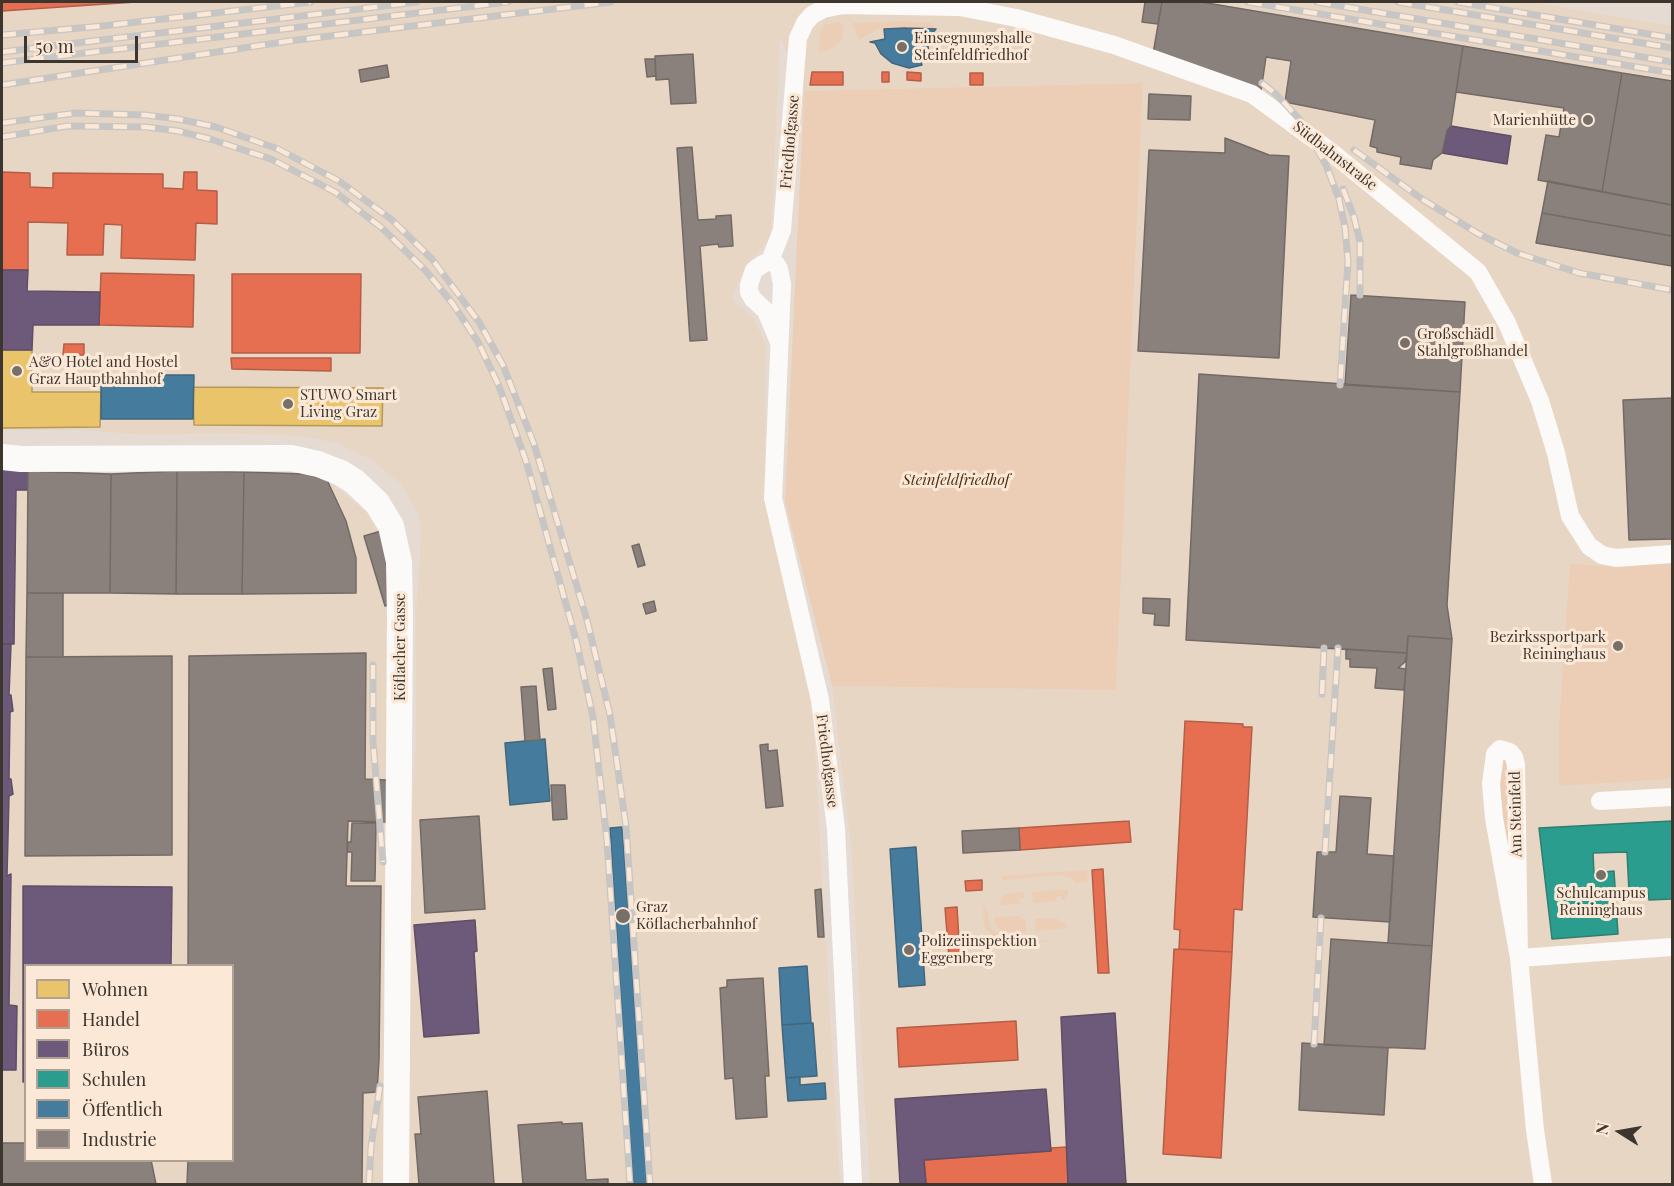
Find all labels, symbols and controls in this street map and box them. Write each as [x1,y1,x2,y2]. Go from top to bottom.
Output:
scale bar [27,24,141,62]
place label: Einsegnungshalle Steinfeldfriedhof [914,29,1032,64]
text: 50 m [35,34,74,58]
marker: Einsegnungshalle Steinfeldfriedhof [895,40,909,54]
street label: Friedhofgasse [777,94,803,190]
place label: Marienhütte [1493,111,1576,129]
marker: Marienhütte [1581,113,1595,127]
street label: Südbahnstraße [1289,118,1381,194]
place label: Großschädl Stahlgroßhandel [1417,325,1528,360]
marker: Großschädl Stahlgroßhandel [1398,336,1412,350]
place label: A&O Hotel and Hostel Graz Hauptbahnhof [29,353,178,388]
marker: A&O Hotel and Hostel Graz Hauptbahnhof [10,364,24,378]
place label: STUWO Smart Living Graz [300,386,397,421]
marker: STUWO Smart Living Graz [281,397,295,411]
park label: Steinfeldfriedhof [902,471,1010,489]
street label: Köflacher Gasse [391,593,409,701]
place label: Bezirkssportpark Reininghaus [1490,628,1606,663]
marker: Bezirkssportpark Reininghaus [1611,639,1625,653]
street label: Friedhofgasse [812,713,842,809]
street label: Am Steinfeld [1506,771,1526,857]
marker: Schulcampus Reininghaus [1594,868,1608,882]
place label: Schulcampus Reininghaus [1556,884,1646,919]
place label: Graz Köflacherbahnhof [636,898,757,933]
marker: Graz Köflacherbahnhof [614,907,632,925]
place label: Polizeiinspektion Eggenberg [921,932,1037,967]
marker: Polizeiinspektion Eggenberg [902,943,916,957]
legend [24,964,234,1162]
text: Wohnen [82,977,148,1001]
text: Handel [82,1007,140,1031]
text: Büros [82,1037,129,1061]
text: Schulen [82,1067,146,1091]
text: Öffentlich [82,1097,163,1121]
north arrow [1590,1102,1650,1162]
text: N [1590,1121,1613,1136]
text: Industrie [82,1127,157,1151]

